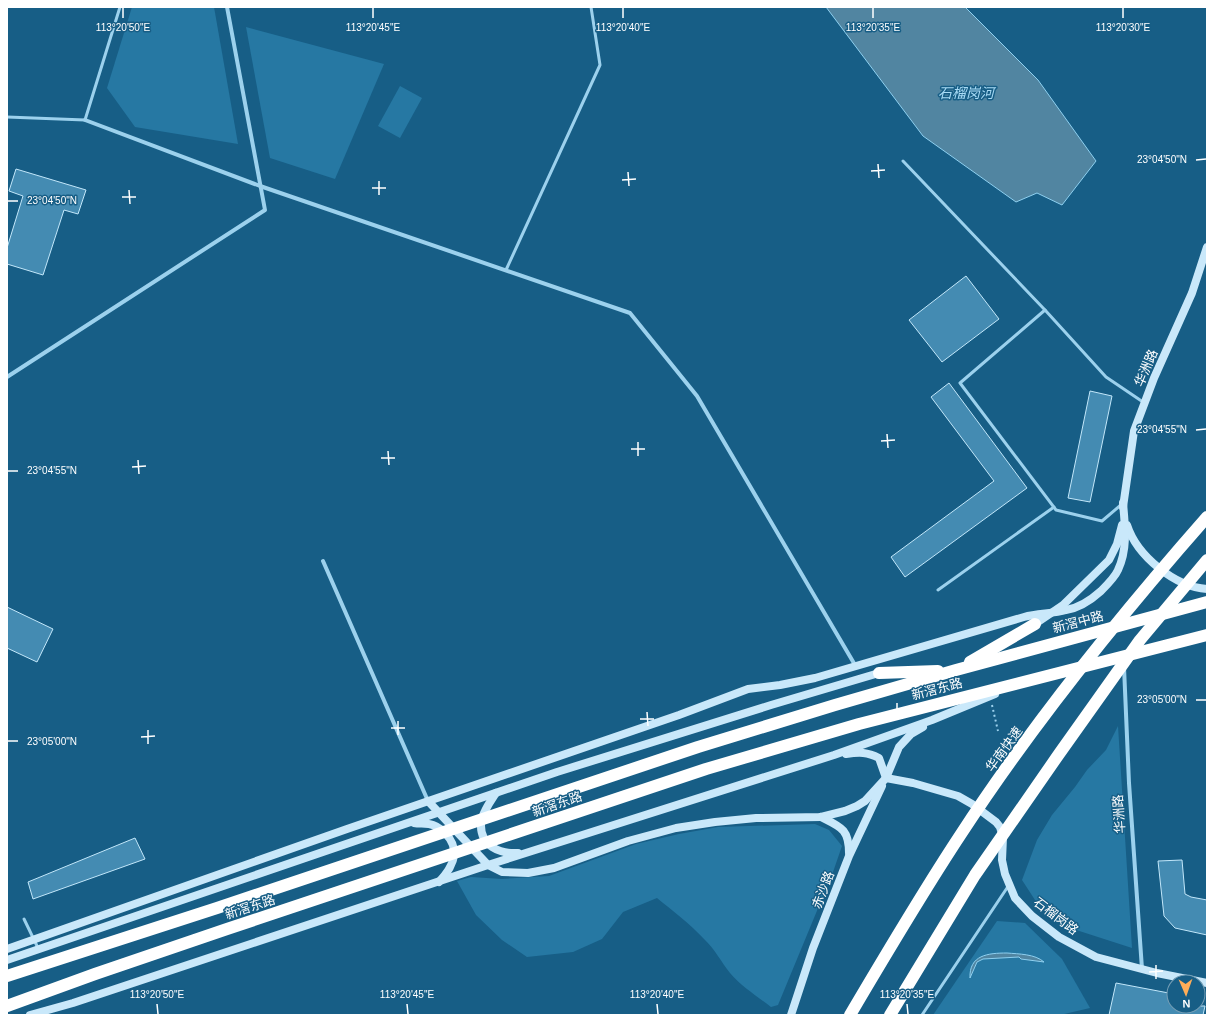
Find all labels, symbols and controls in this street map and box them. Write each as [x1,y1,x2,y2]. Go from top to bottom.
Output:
text: 113°20'50"E [96,22,150,33]
text: 113°20'45"E [346,22,400,33]
text: 113°20'40"E [596,22,650,33]
text: 113°20'35"E [846,22,900,33]
text: 113°20'30"E [1096,22,1150,33]
water label: 石榴岗河 [938,85,997,101]
text: 23°04'50"N [1137,154,1187,165]
text: 23°04'50"N [27,195,77,206]
street label: 华洲路 [1131,347,1161,389]
text: 23°04'55"N [1137,424,1187,435]
text: 23°04'55"N [27,465,77,476]
street label: 新滘中路 [1051,608,1105,636]
street label: 新滘东路 [910,675,964,703]
text: 23°05'00"N [1137,694,1187,705]
street label: 华南快速 [983,724,1025,774]
text: 23°05'00"N [27,736,77,747]
street label: 新滘东路 [530,788,584,820]
street label: 华洲路 [1110,794,1128,834]
street label: 赤沙路 [809,869,837,911]
street label: 新滘东路 [223,892,277,922]
street label: 石榴岗路 [1031,894,1081,938]
north arrow [1166,974,1206,1014]
text: 113°20'50"E [130,989,184,1000]
text: 113°20'45"E [380,989,434,1000]
text: 113°20'40"E [630,989,684,1000]
text: 113°20'35"E [880,989,934,1000]
text: N [1182,998,1191,1010]

